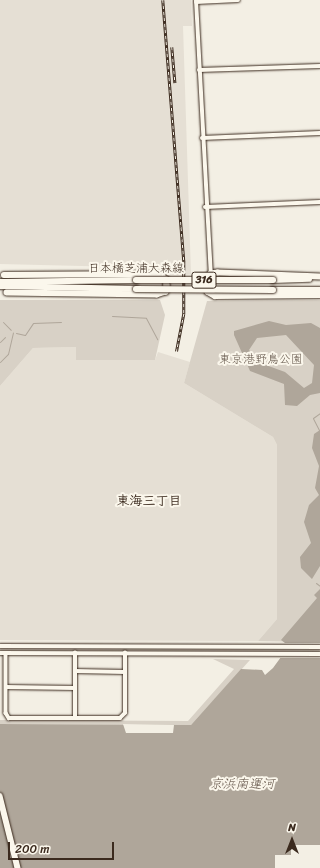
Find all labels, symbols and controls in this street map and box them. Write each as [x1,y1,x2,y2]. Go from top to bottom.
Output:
street label: 日本橋芝浦大森線 [88,262,184,276]
road number: 316 [191,271,217,289]
park label: 東京港野鳥公園 [219,353,303,367]
district label: 東海三丁目 [117,493,181,509]
water label: 京浜南運河 [210,776,274,792]
text: N [288,818,296,837]
north arrow [272,820,312,860]
scale bar [10,834,116,860]
text: 200 m [15,838,49,860]

